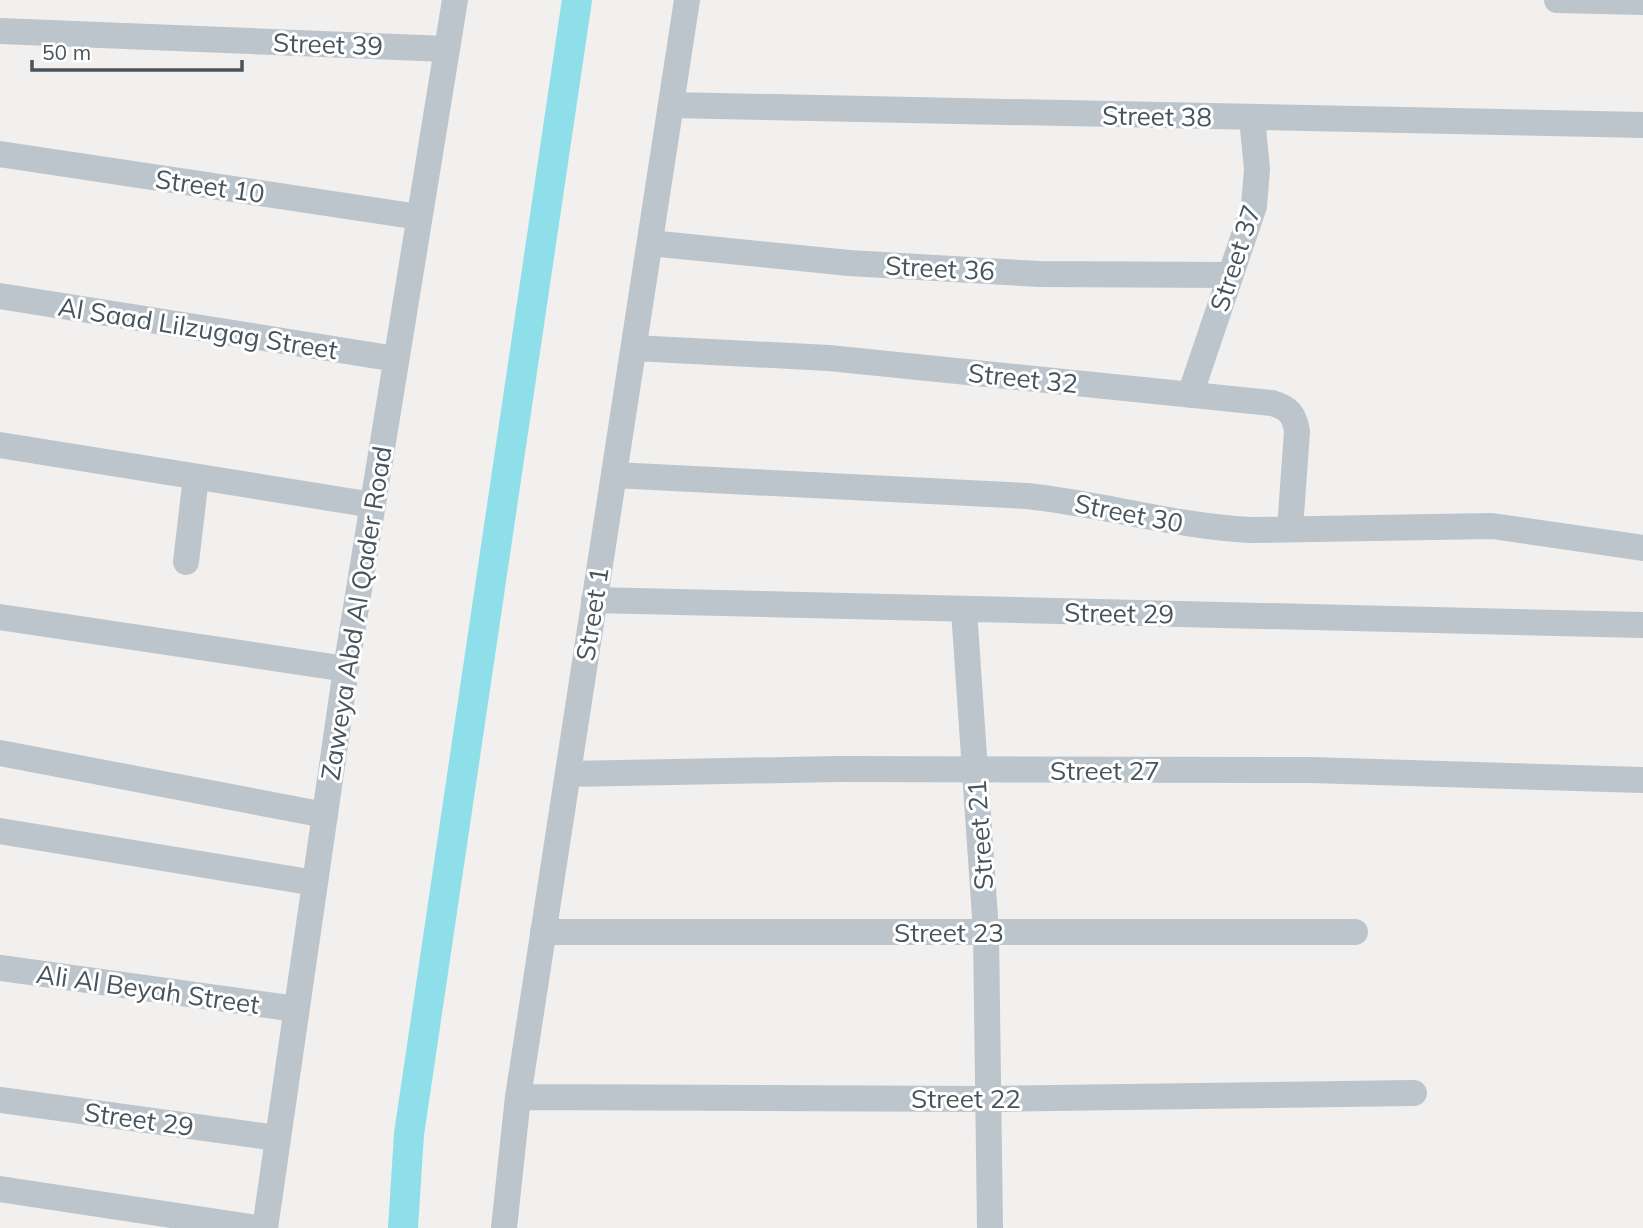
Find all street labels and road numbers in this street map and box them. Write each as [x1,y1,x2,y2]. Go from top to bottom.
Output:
street label: Street 39 [273,26,383,62]
street label: Street 38 [1102,99,1212,133]
street label: Street 10 [153,162,267,210]
street label: Street 37 [1202,201,1268,315]
street label: Street 36 [884,249,996,287]
street label: Al Saad Lilzugag Street [56,290,340,366]
street label: Street 32 [967,356,1079,400]
street label: Zaweya Abd Al Qader Road [313,444,399,782]
street label: Street 30 [1072,486,1186,540]
street label: Street 1 [568,565,616,663]
street label: Street 29 [1064,596,1174,630]
street label: Street 27 [1050,754,1160,787]
street label: Street 21 [960,779,1000,891]
street label: Street 23 [894,916,1004,949]
street label: Ali Al Beyah Street [34,957,262,1021]
street label: Street 22 [911,1082,1021,1115]
street label: Street 29 [82,1095,196,1143]

